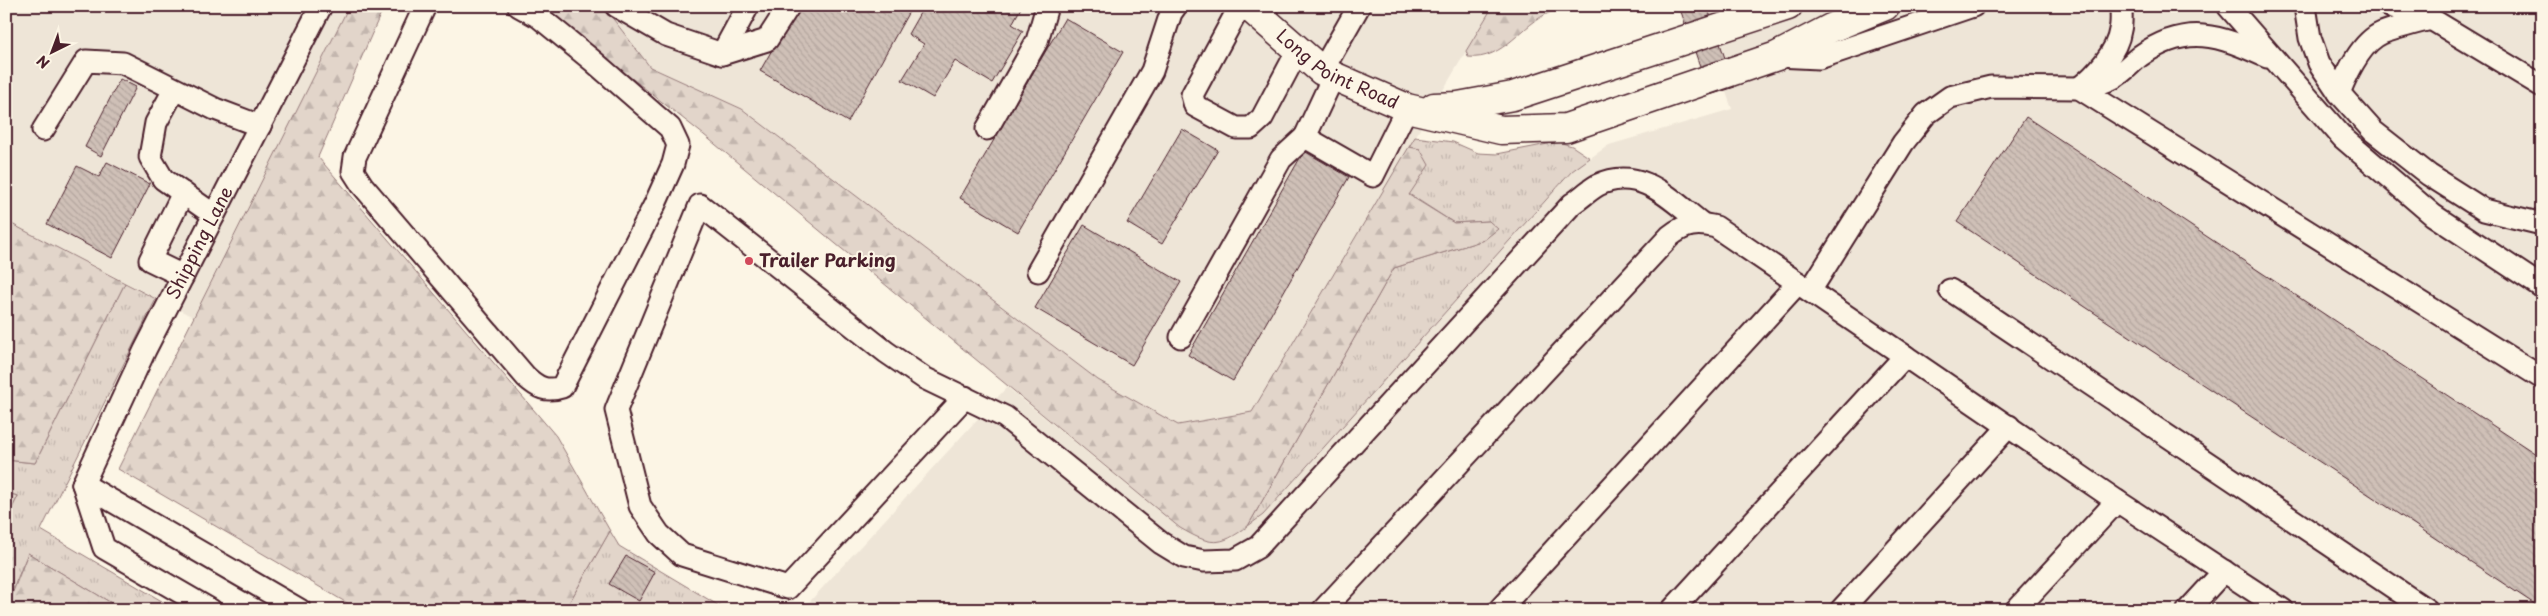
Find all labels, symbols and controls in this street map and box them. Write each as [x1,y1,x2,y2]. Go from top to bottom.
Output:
street label: Long Point Road [1271,22,1404,115]
north arrow [28,28,78,78]
text: N [32,51,54,74]
street label: Shipping Lane [158,181,239,303]
place label: Trailer Parking [759,246,896,273]
marker: Trailer Parking [743,255,755,267]

